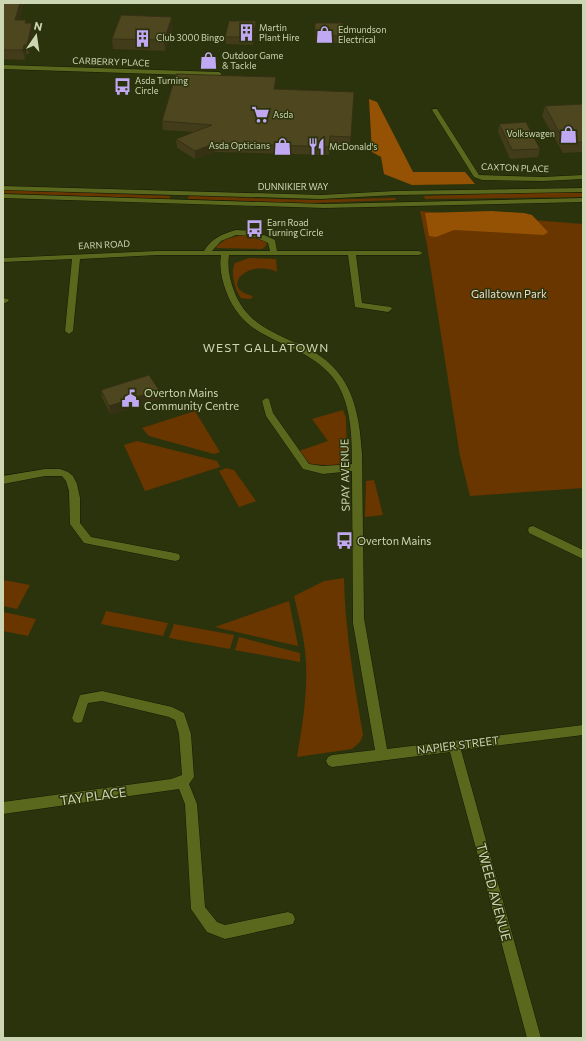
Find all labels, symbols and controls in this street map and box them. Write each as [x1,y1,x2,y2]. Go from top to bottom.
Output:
north arrow [16,16,56,56]
text: N [33,19,44,33]
place label: Martin Plant Hire [259,22,300,43]
building icon: Martin Plant Hire [236,23,256,43]
place label: Edmundson Electrical [338,24,386,45]
shop icon: Edmundson Electrical [315,25,335,45]
building icon: Club 3000 Bingo [133,28,153,48]
place label: Club 3000 Bingo [156,32,224,43]
place label: Outdoor Game & Tackle [222,50,283,71]
shop icon: Outdoor Game & Tackle [199,51,219,71]
street label: CARBERRY PLACE [72,55,150,68]
place label: Asda Turning Circle [135,75,188,96]
bus stop icon: Asda Turning Circle [112,76,132,96]
supermarket icon: Asda [250,105,270,125]
place label: Asda [273,109,294,120]
shop icon: Volkswagen [558,124,578,144]
place label: Volkswagen [506,128,555,139]
shop icon: Asda Opticians [273,136,293,156]
restaurant icon: McDonald's [306,137,326,157]
place label: Asda Opticians [209,140,270,151]
place label: McDonald's [329,141,377,152]
street label: CAXTON PLACE [481,161,549,174]
street label: DUNNIKIER WAY [258,181,329,192]
place label: Earn Road Turning Circle [267,217,324,238]
bus stop icon: Earn Road Turning Circle [244,218,264,238]
street label: EARN ROAD [78,238,131,251]
park label: Gallatown Park [471,287,547,300]
district label: WEST GALLATOWN [203,340,329,354]
place label: Overton Mains Community Centre [144,386,239,412]
public building icon: Overton Mains Community Centre [121,389,141,409]
street label: SPAY AVENUE [337,439,352,511]
bus stop icon: Overton Mains [334,531,354,551]
place label: Overton Mains [357,534,431,547]
street label: NAPIER STREET [416,733,500,756]
street label: TAY PLACE [59,783,127,809]
street label: TWEED AVENUE [473,841,515,943]

